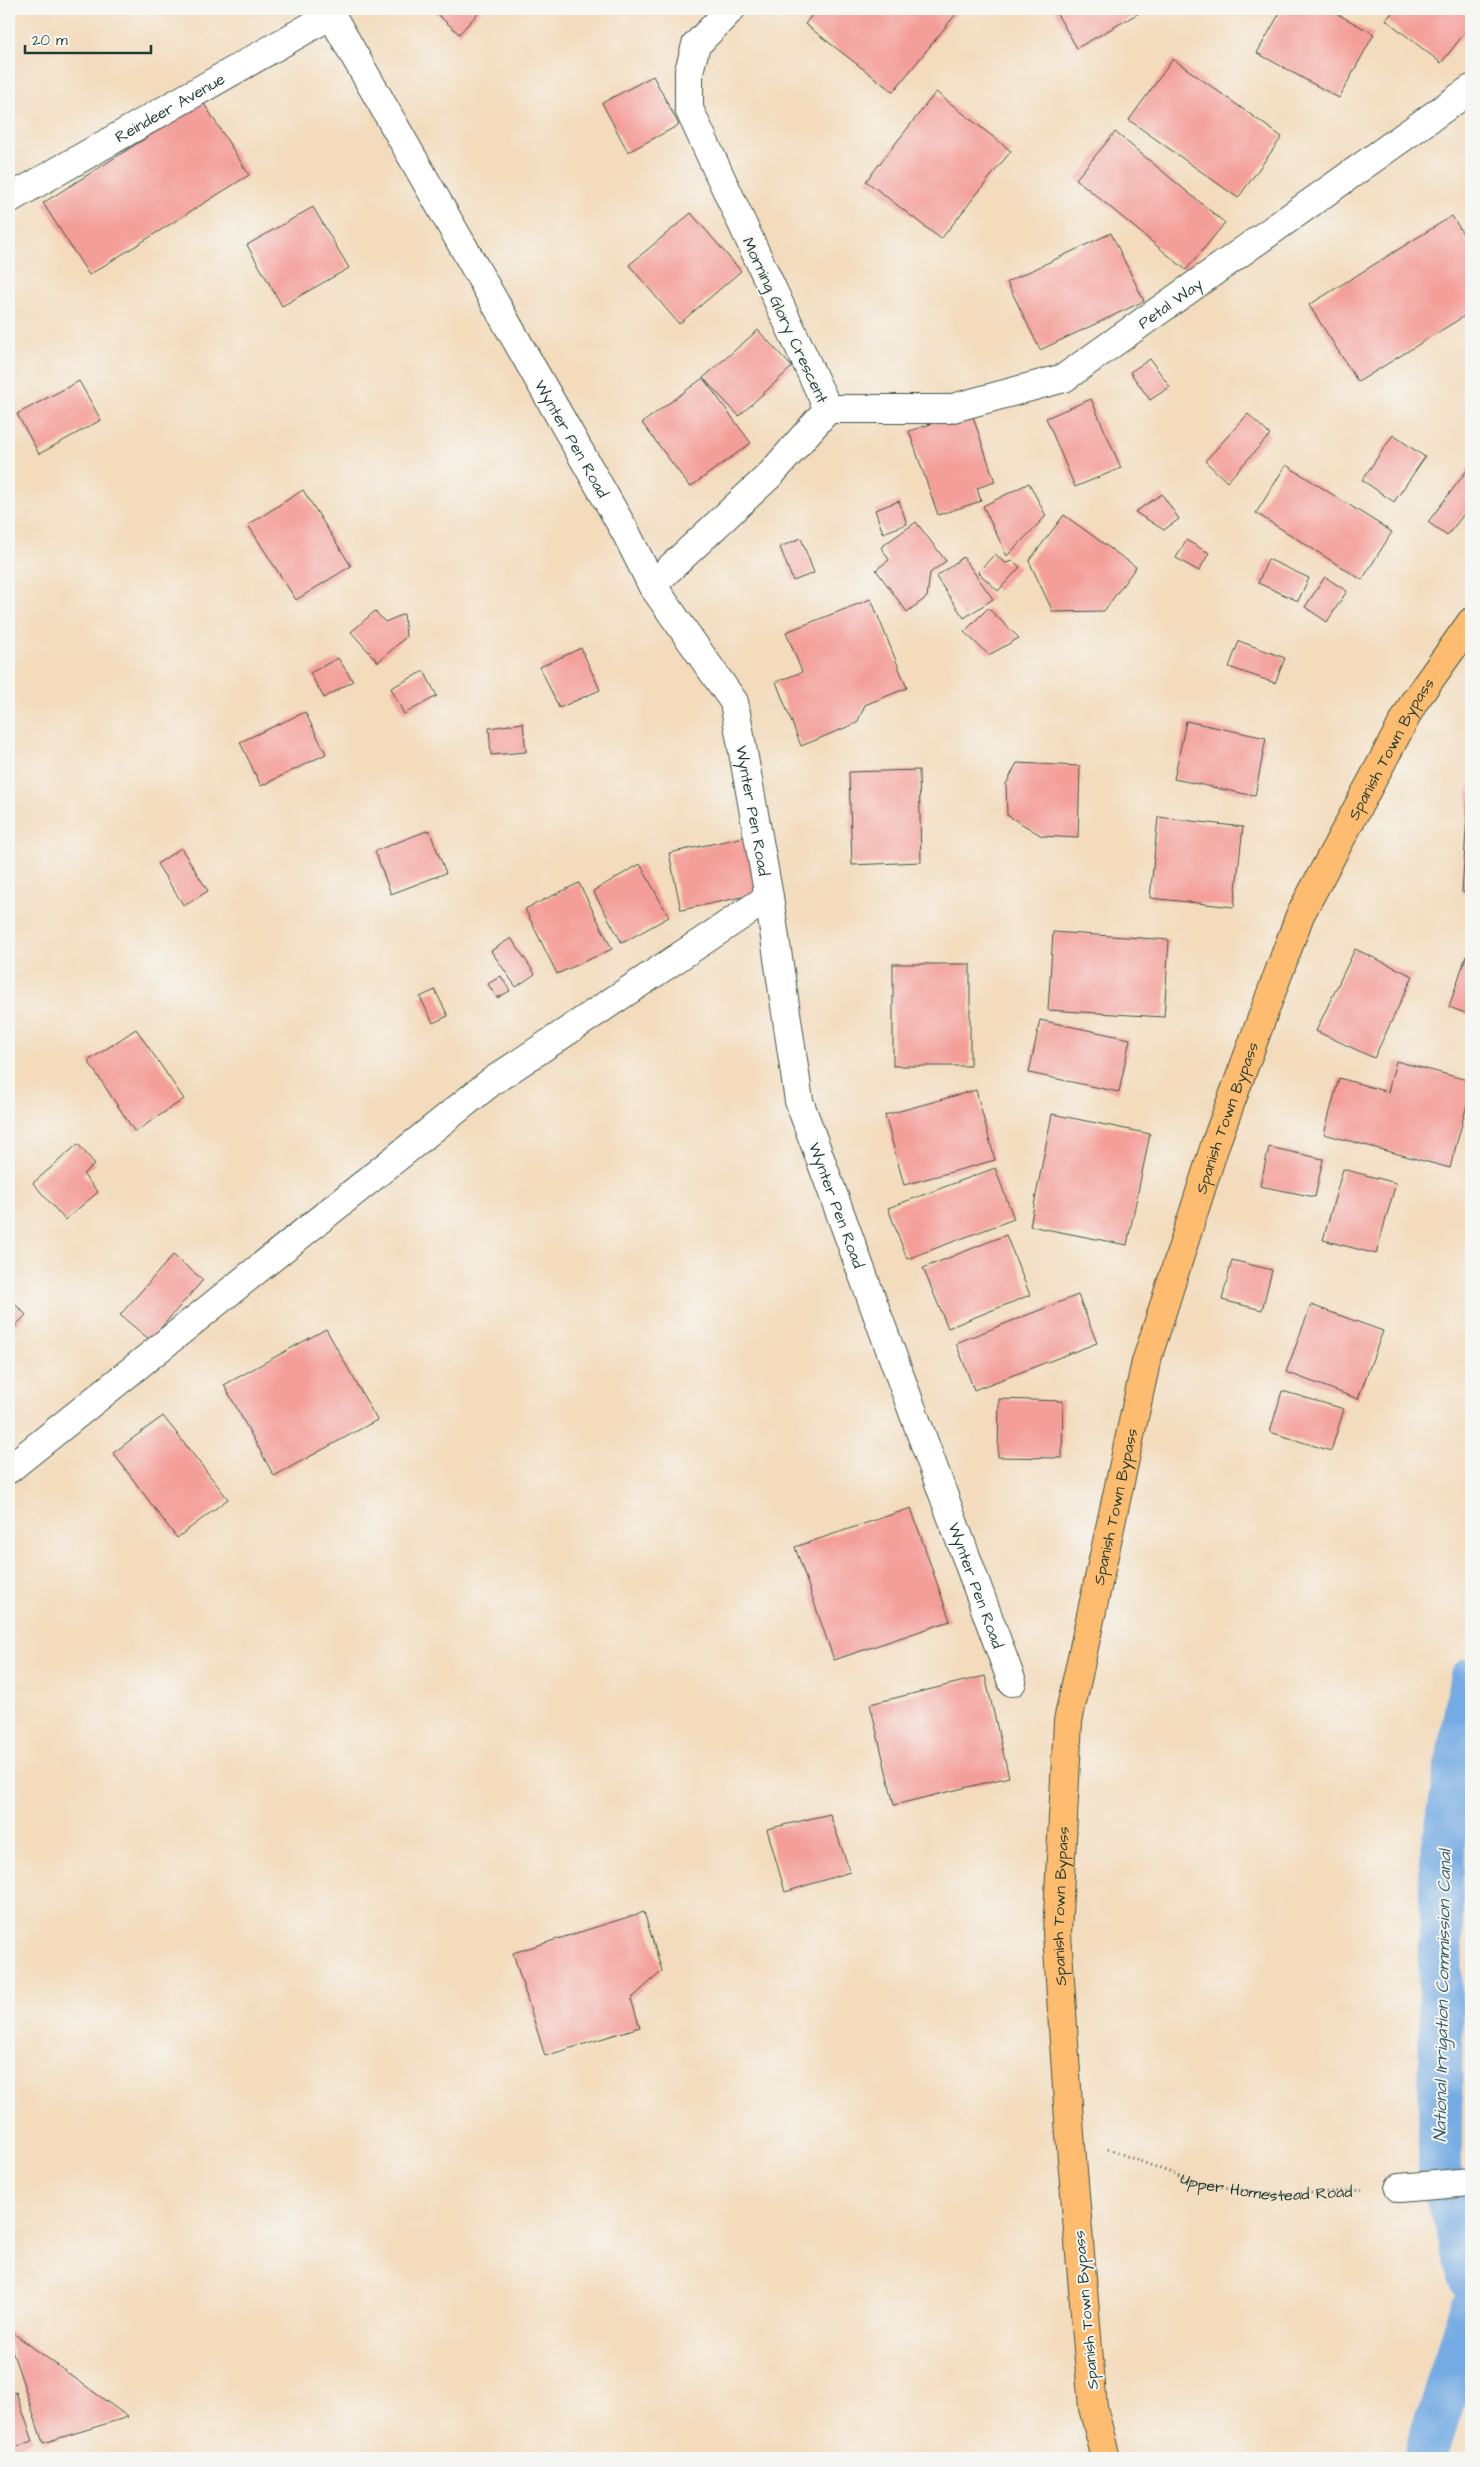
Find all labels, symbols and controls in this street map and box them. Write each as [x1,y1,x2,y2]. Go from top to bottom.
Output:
scale bar [25,22,151,54]
text: 20 m [32,30,68,51]
street label: Reindeer Avenue [111,68,229,148]
street label: Morning Glory Crescent [736,234,834,408]
street label: Petal Way [1134,273,1208,334]
street label: Wynter Pen Road [529,376,614,502]
street label: Spanish Town Bypass [1343,674,1440,824]
street label: Wynter Pen Road [730,744,775,878]
street label: Spanish Town Bypass [1190,1039,1264,1197]
street label: Wynter Pen Road [803,1140,869,1271]
street label: Spanish Town Bypass [1088,1426,1143,1587]
street label: Wynter Pen Road [943,1520,1009,1652]
street label: Spanish Town Bypass [1047,1826,1075,1986]
water label: National Irrigation Commission Canal [1427,1847,1459,2142]
street label: Upper Homestead Road [1177,2167,1353,2207]
street label: Spanish Town Bypass [1068,2229,1105,2390]

